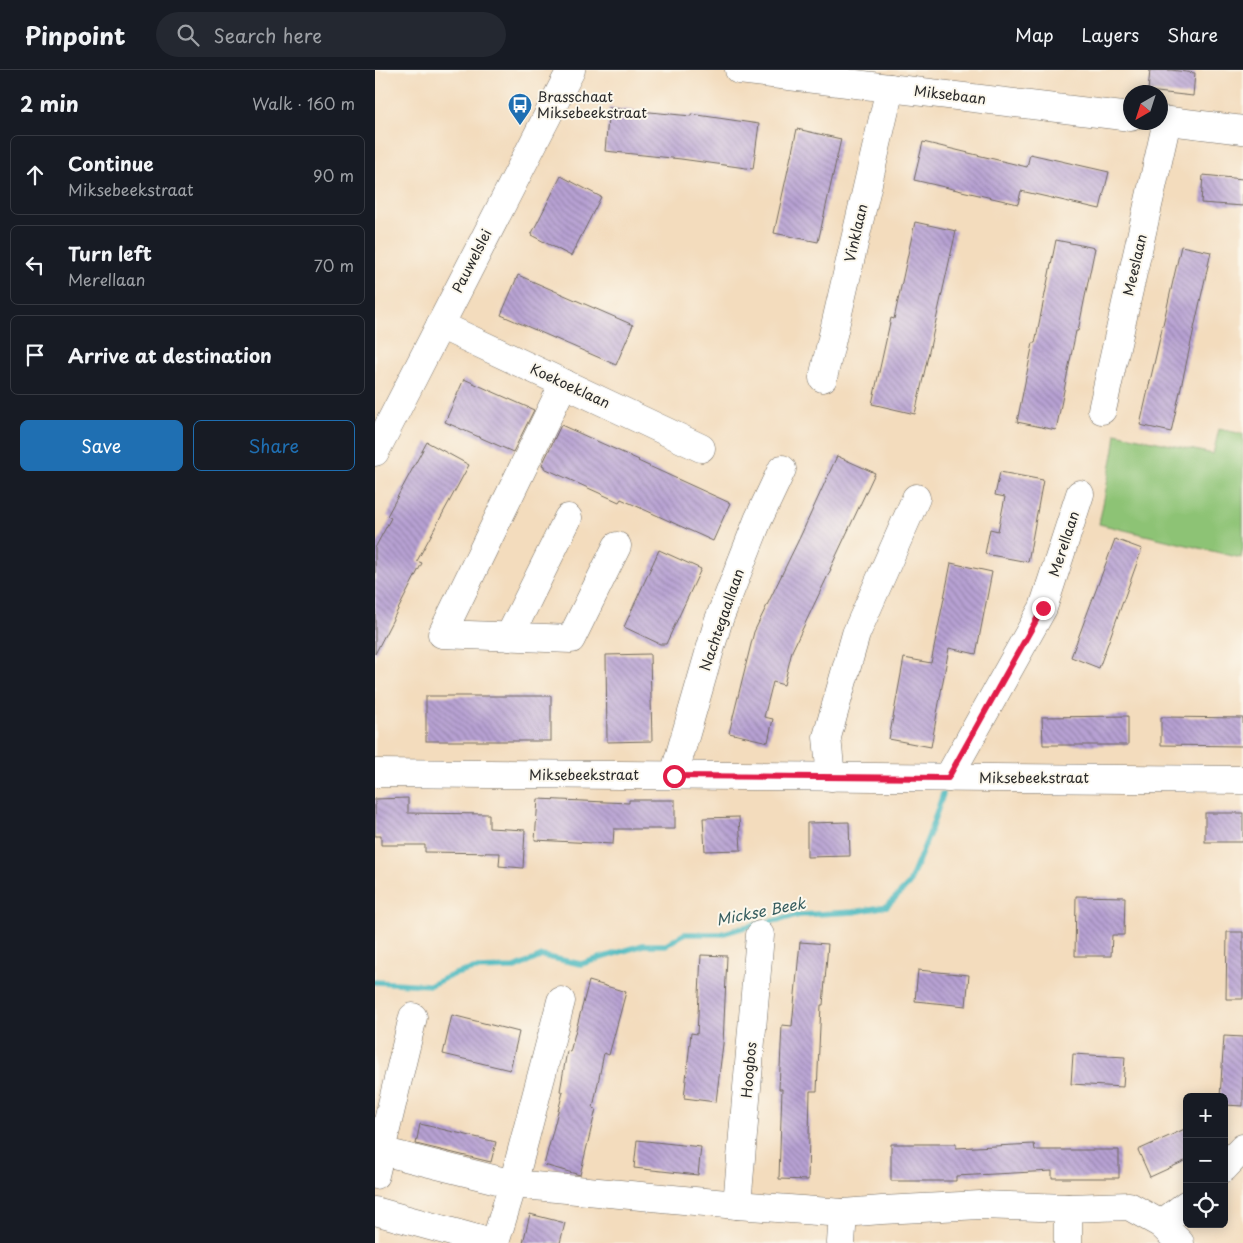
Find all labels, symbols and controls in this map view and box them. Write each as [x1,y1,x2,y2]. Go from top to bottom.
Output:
search box [156,12,506,57]
text: Pinpoint [25,17,126,53]
icon: search [174,21,202,49]
text: Search here [214,21,322,49]
text: Map [1015,21,1054,48]
text: Layers [1082,21,1139,48]
text: Share [1167,21,1218,48]
street label: Miksebaan [913,80,987,109]
north arrow [1123,85,1168,130]
place label: Brasschaat Miksebeekstraat [537,86,647,123]
text: 2 min [20,87,79,119]
text: Walk · 160 m [252,91,355,115]
bus stop icon: Brasschaat Miksebeekstraat [507,92,533,126]
text: Continue [68,149,154,177]
icon: ahead [21,161,49,189]
text: 90 m [313,163,354,187]
text: Miksebeekstraat [68,177,194,201]
street label: Vinklaan [839,202,872,264]
street label: Pauwelslei [447,225,497,296]
street label: Meeslaan [1117,232,1152,298]
text: Turn left [68,239,152,267]
icon: left [21,251,49,279]
text: 70 m [314,253,354,277]
text: Merellaan [68,267,145,291]
icon: arrive [21,341,49,369]
text: Arrive at destination [68,341,272,369]
street label: Koekoeklaan [527,358,614,413]
button: Save [20,420,183,471]
button: Share [193,420,355,471]
street label: Merellaan [1043,508,1084,579]
street label: Nachtegaallaan [694,566,749,674]
route end [1032,597,1055,620]
street label: Miksebeekstraat [529,764,639,785]
route start [663,765,686,788]
street label: Miksebeekstraat [979,767,1089,788]
water label: Mickse Beek [714,890,808,930]
street label: Hoogbos [736,1041,761,1099]
map controls [1183,1093,1228,1228]
button: + [1183,1093,1228,1138]
button: − [1183,1138,1228,1183]
button: locate [1183,1183,1228,1228]

